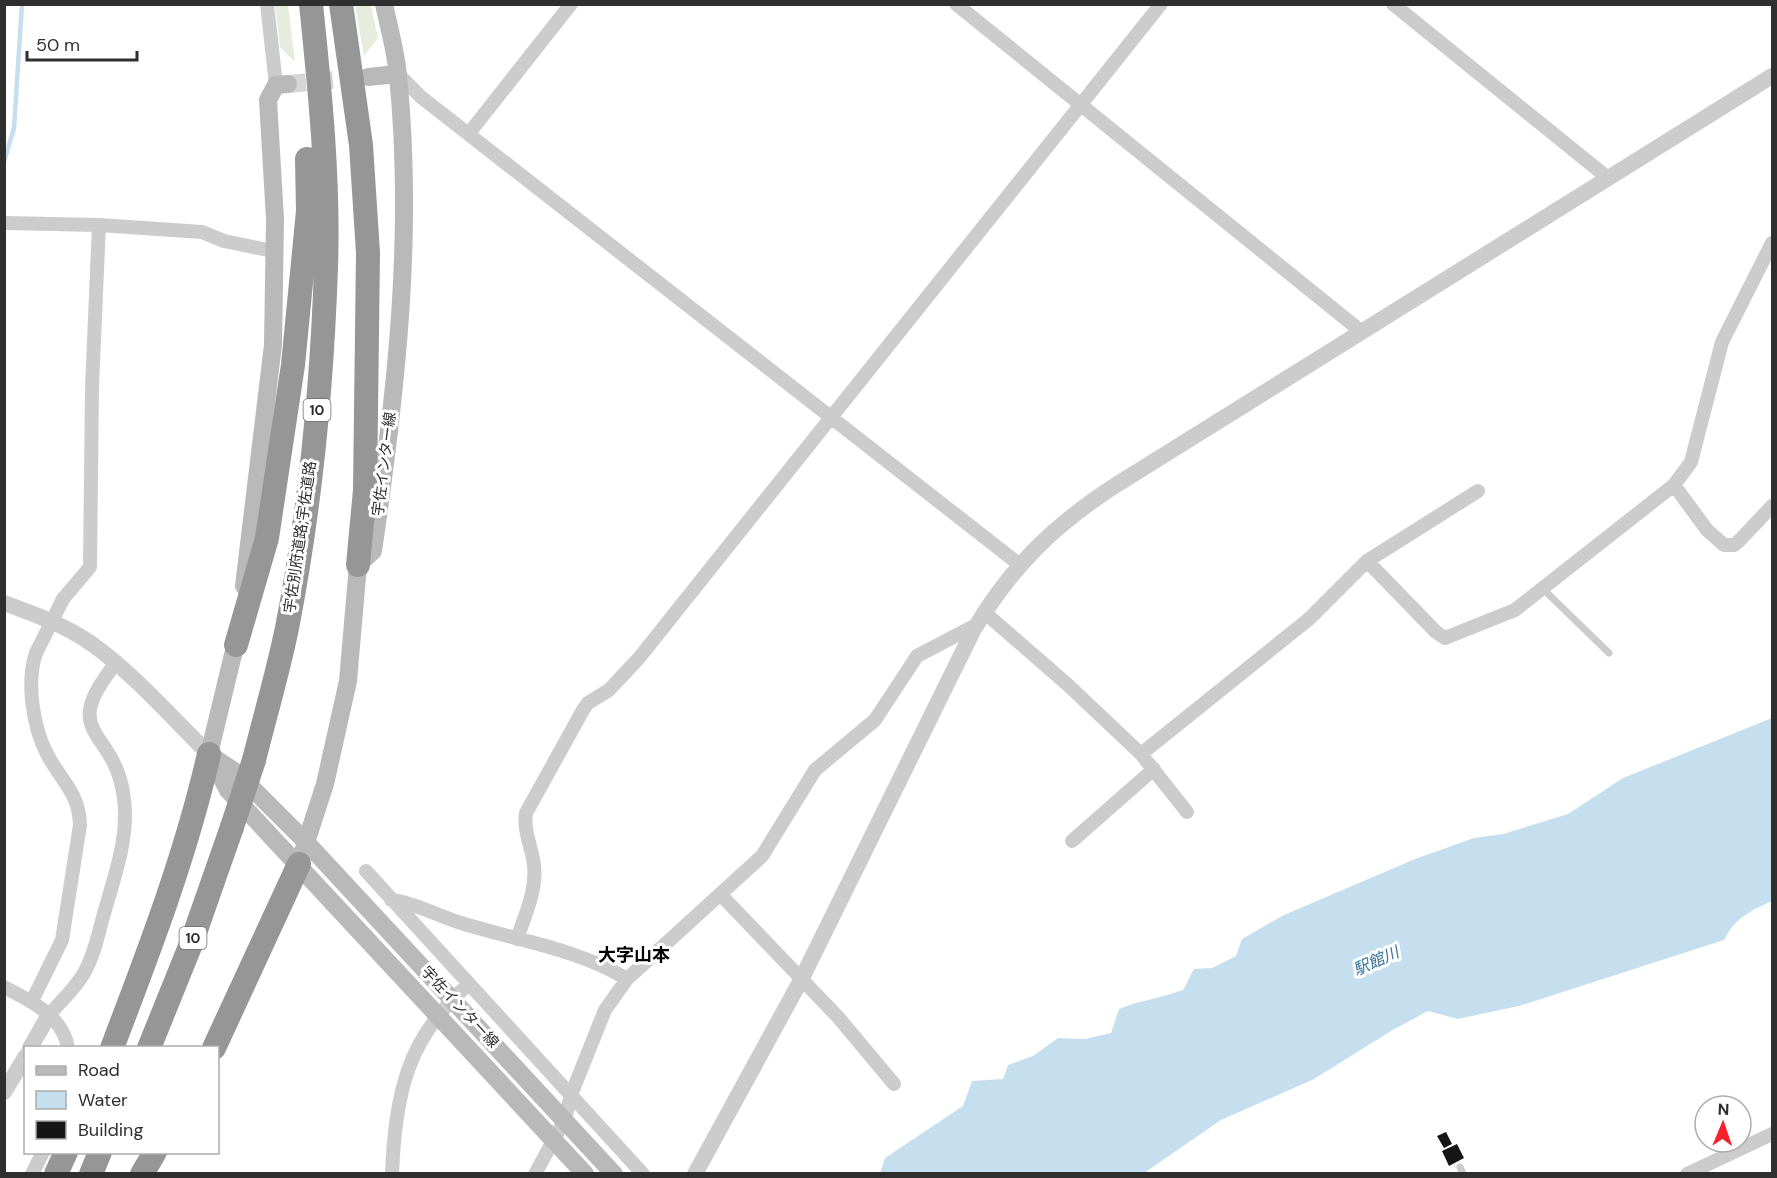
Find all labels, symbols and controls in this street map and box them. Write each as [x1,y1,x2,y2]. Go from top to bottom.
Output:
scale bar [27,24,136,62]
text: 50 m [36,33,80,57]
road number: 10 [304,399,330,421]
street label: 宇佐インター線 [368,411,400,517]
street label: 宇佐別府道路;宇佐道路 [279,460,321,614]
road number: 10 [180,927,206,949]
water label: 駅館川 [1350,941,1404,980]
district label: 大字山本 [598,943,670,967]
street label: 宇佐インター線 [417,962,503,1052]
legend [24,1046,219,1154]
text: Road [78,1058,120,1082]
text: Water [78,1088,128,1112]
north arrow [1693,1094,1753,1154]
text: N [1717,1099,1730,1120]
text: Building [78,1118,143,1142]

